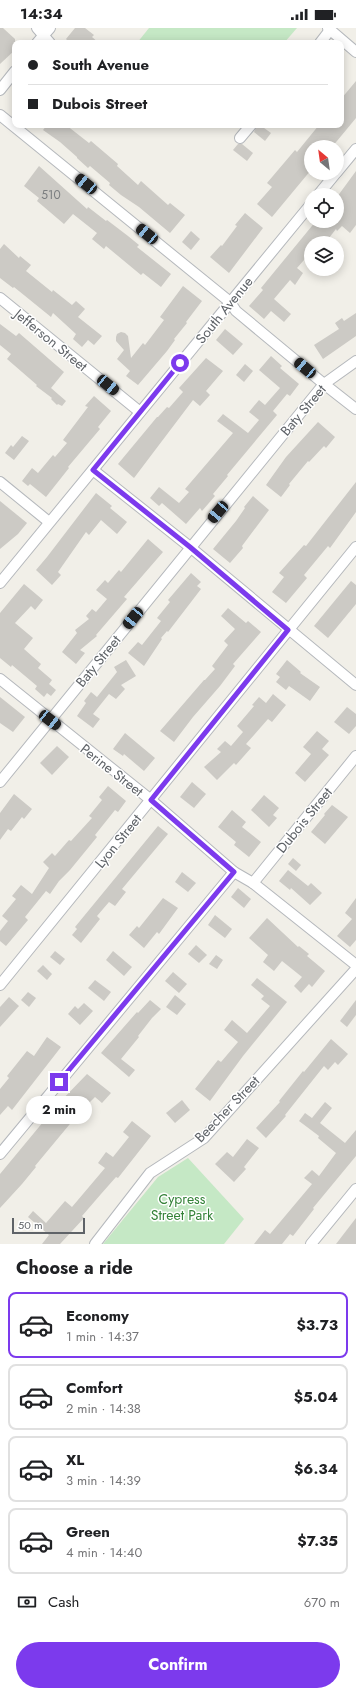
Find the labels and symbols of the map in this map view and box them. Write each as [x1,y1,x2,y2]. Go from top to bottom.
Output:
north arrow [304,140,344,180]
car [73,172,99,196]
house number: 510 [41,186,61,204]
car [134,222,160,246]
street label: South Avenue [191,272,257,348]
street label: Jefferson Street [9,303,92,376]
route start [171,354,189,372]
car [292,356,318,380]
car [95,373,121,397]
street label: Baty Street [276,379,331,440]
car [206,499,230,525]
car [121,605,145,631]
street label: Baty Street [71,630,126,691]
car [37,708,63,732]
street label: Perine Street [76,739,148,801]
street label: Dubois Street [271,782,337,857]
street label: Lyon Street [90,809,146,872]
street label: Beecher Street [190,1071,264,1147]
route end [50,1073,68,1091]
callout: 2 min [26,1096,92,1124]
park label: Cypress Street Park [151,1189,214,1225]
scale bar [12,1216,85,1235]

